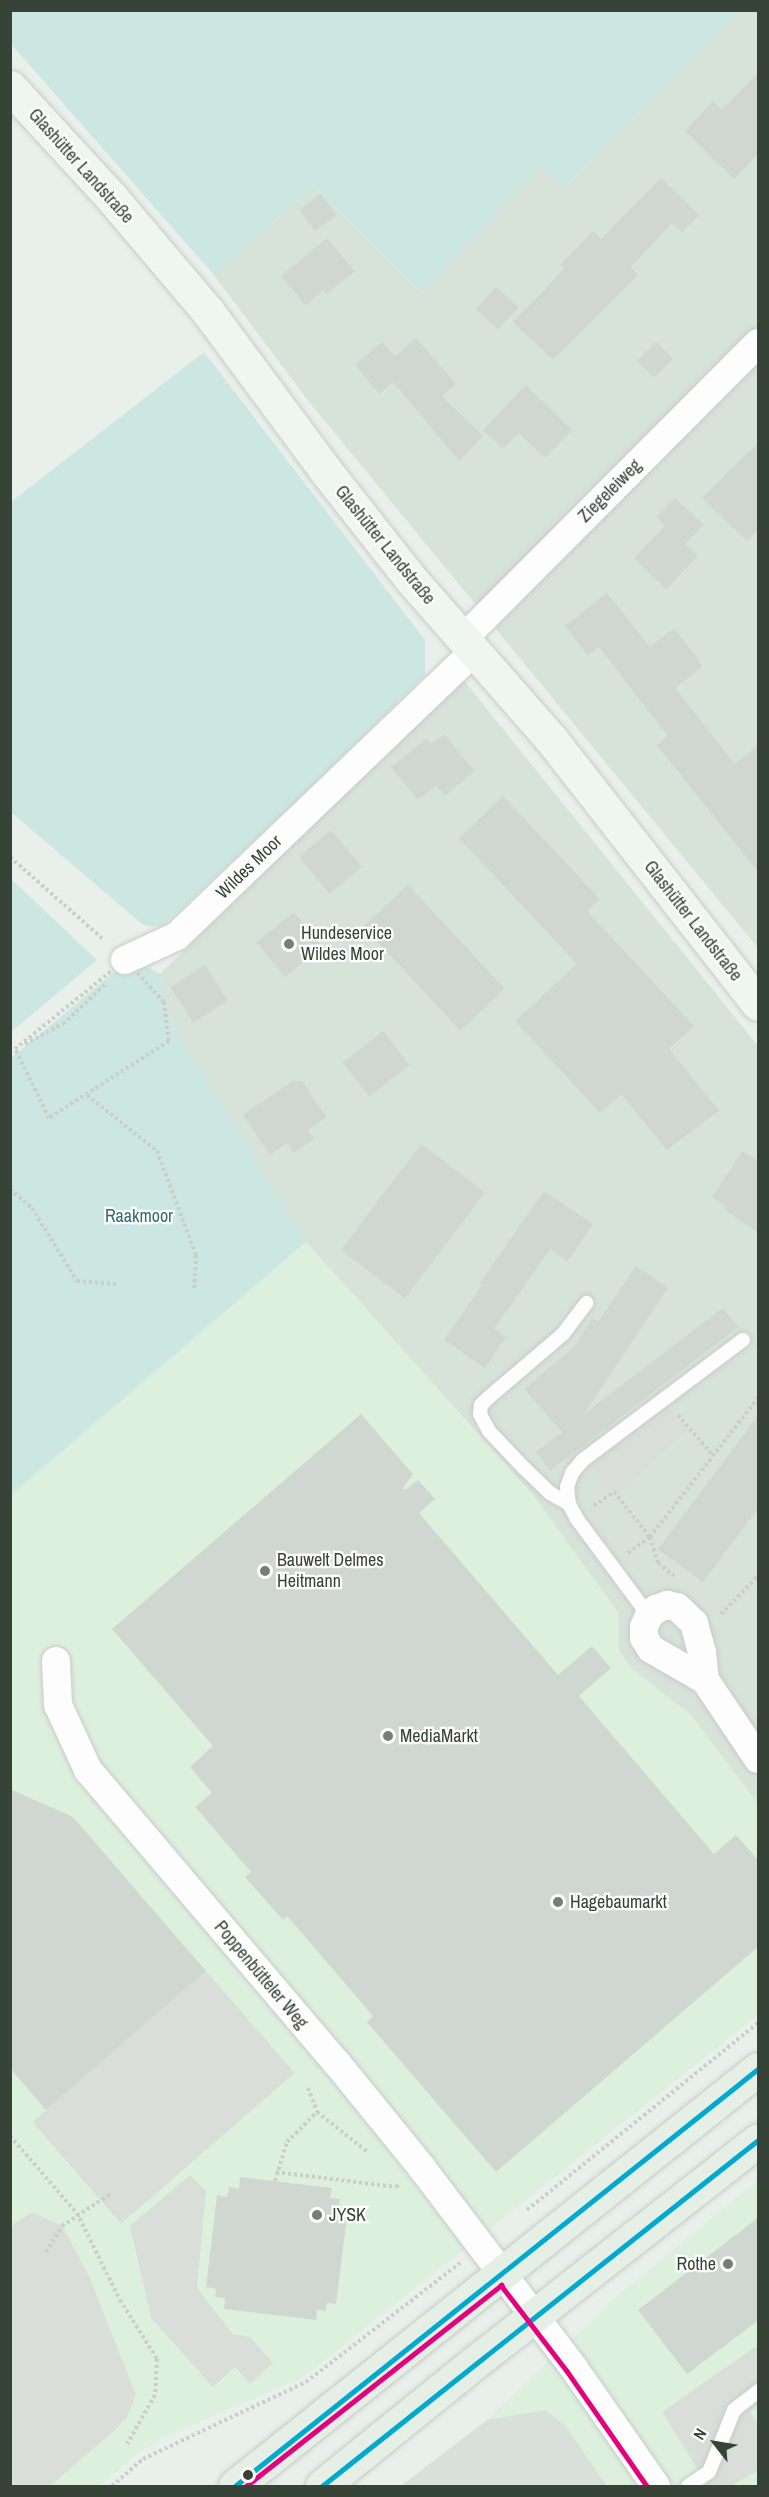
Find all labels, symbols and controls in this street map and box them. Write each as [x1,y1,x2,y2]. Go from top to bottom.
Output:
street label: Glashütter Landstraße [24,104,138,228]
street label: Ziegeleiweg [574,455,646,527]
street label: Glashütter Landstraße [330,481,440,609]
street label: Wildes Moor [212,830,286,904]
street label: Glashütter Landstraße [639,856,747,986]
place label: Hundeservice Wildes Moor [301,923,392,966]
marker: Hundeservice Wildes Moor [282,937,296,951]
park label: Raakmoor [105,1205,173,1227]
place label: Bauwelt Delmes Heitmann [277,1550,384,1592]
marker: Bauwelt Delmes Heitmann [258,1564,272,1578]
place label: MediaMarkt [400,1725,478,1747]
marker: MediaMarkt [381,1729,395,1743]
place label: Hagebaumarkt [570,1891,667,1913]
marker: Hagebaumarkt [551,1895,565,1909]
street label: Poppenbütteler Weg [210,1917,312,2033]
place label: JYSK [329,2204,366,2226]
marker: JYSK [310,2208,324,2222]
place label: Rothe [677,2253,716,2275]
marker: Rothe [721,2257,735,2271]
north arrow [685,2413,745,2473]
text: N [688,2424,711,2443]
unlabelled marker [242,2469,254,2481]

